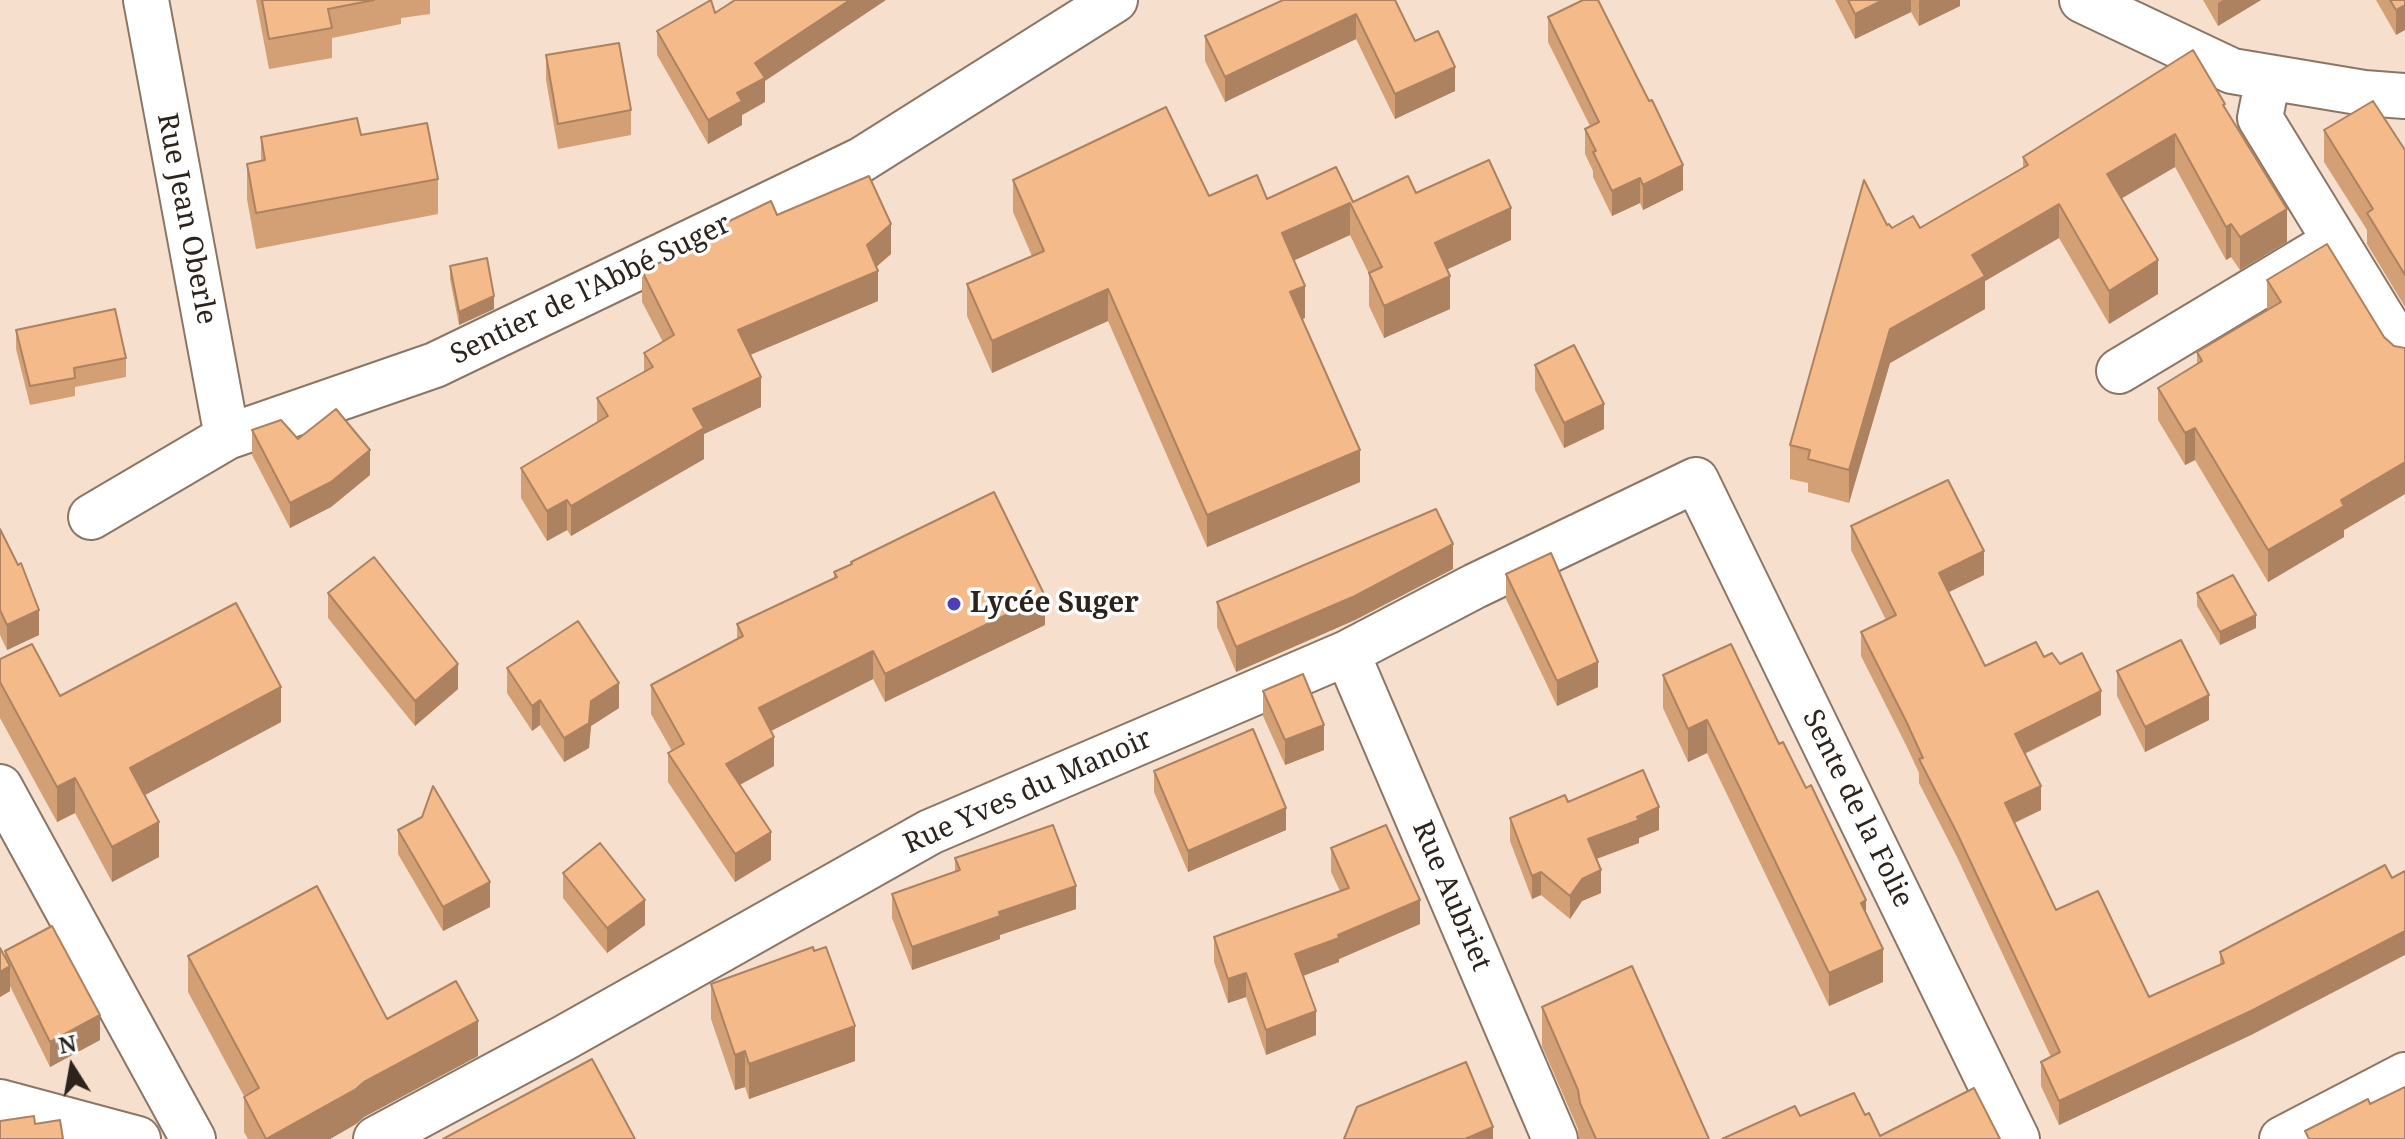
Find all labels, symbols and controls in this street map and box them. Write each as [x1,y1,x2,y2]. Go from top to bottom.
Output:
street label: Rue Jean Oberle [149,111,223,327]
street label: Sentier de l'Abbé Suger [446,208,736,372]
place label: Lycée Suger [970,587,1139,621]
marker: Lycée Suger [945,595,963,613]
street label: Sente de la Folie [1795,705,1919,913]
street label: Rue Yves du Manoir [899,722,1157,862]
street label: Rue Aubriet [1404,816,1498,976]
north arrow [32,1027,112,1107]
text: N [56,1027,79,1060]

